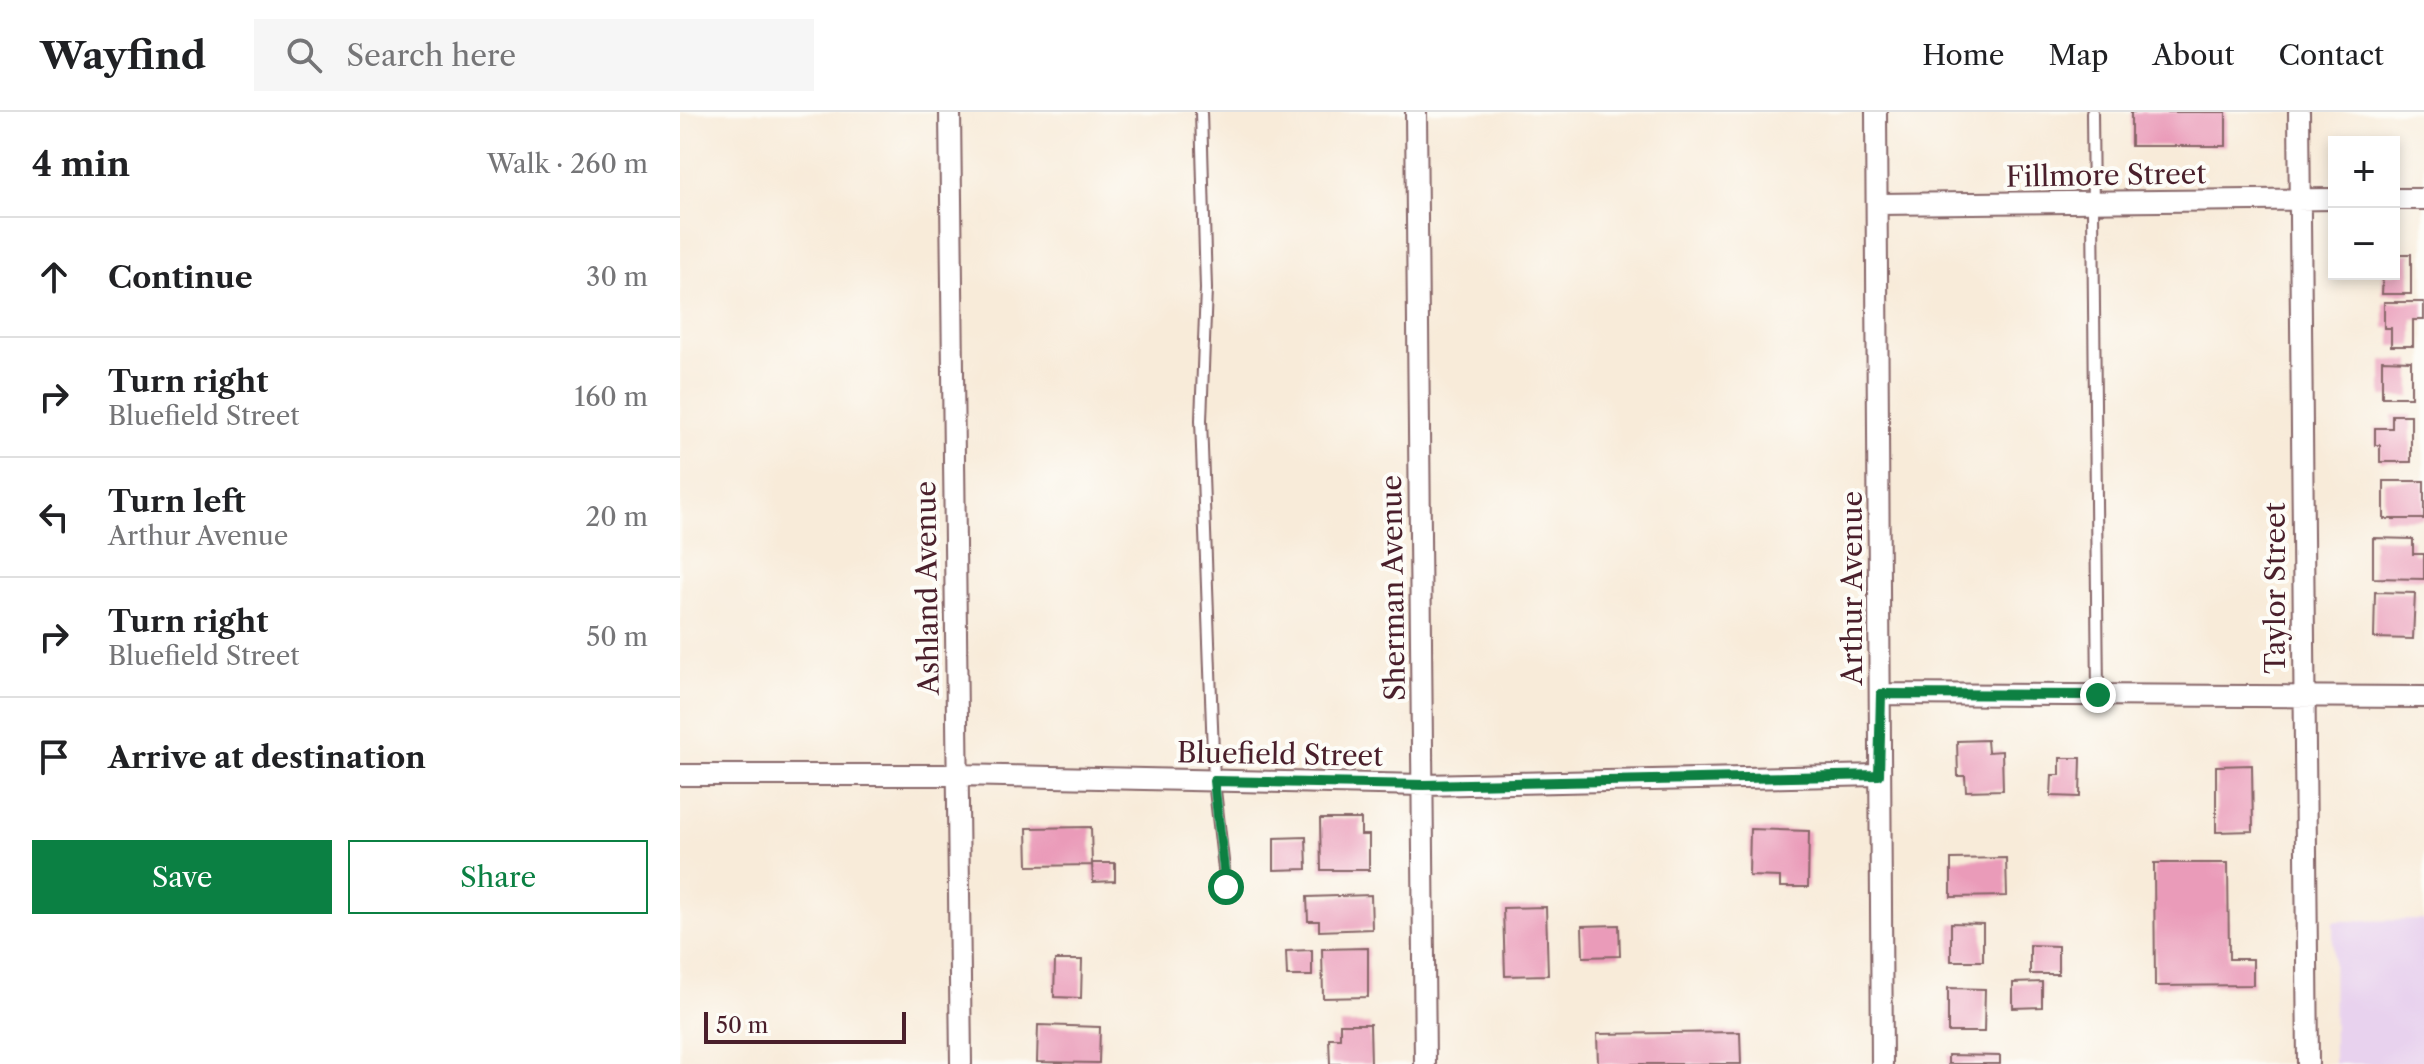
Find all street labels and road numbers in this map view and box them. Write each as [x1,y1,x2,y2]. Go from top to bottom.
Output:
street label: Fillmore Street [2005,156,2207,194]
street label: Sherman Avenue [1374,475,1412,701]
street label: Ashland Avenue [908,481,946,696]
street label: Arthur Avenue [1835,491,1869,686]
street label: Taylor Street [2258,502,2292,674]
street label: Bluefield Street [1177,735,1383,773]

